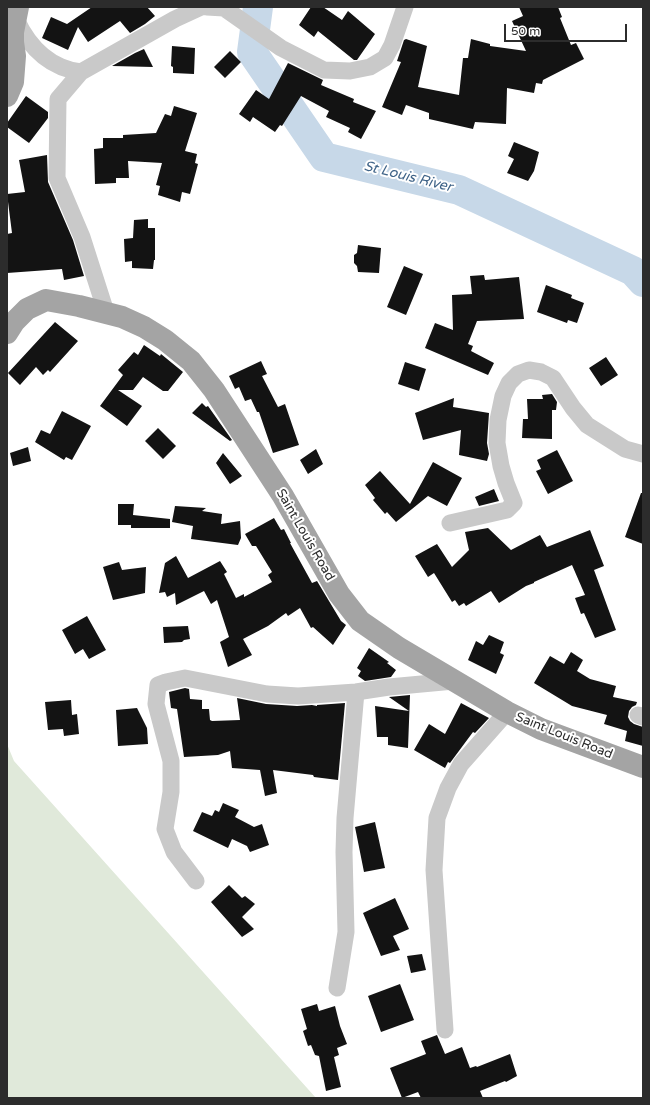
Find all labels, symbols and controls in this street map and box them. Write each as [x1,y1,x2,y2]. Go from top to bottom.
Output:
scale bar [506,16,629,42]
text: 50 m [511,24,540,38]
water label: St Louis River [362,158,454,196]
street label: Saint Louis Road [272,486,338,584]
street label: Saint Louis Road [513,709,615,763]

